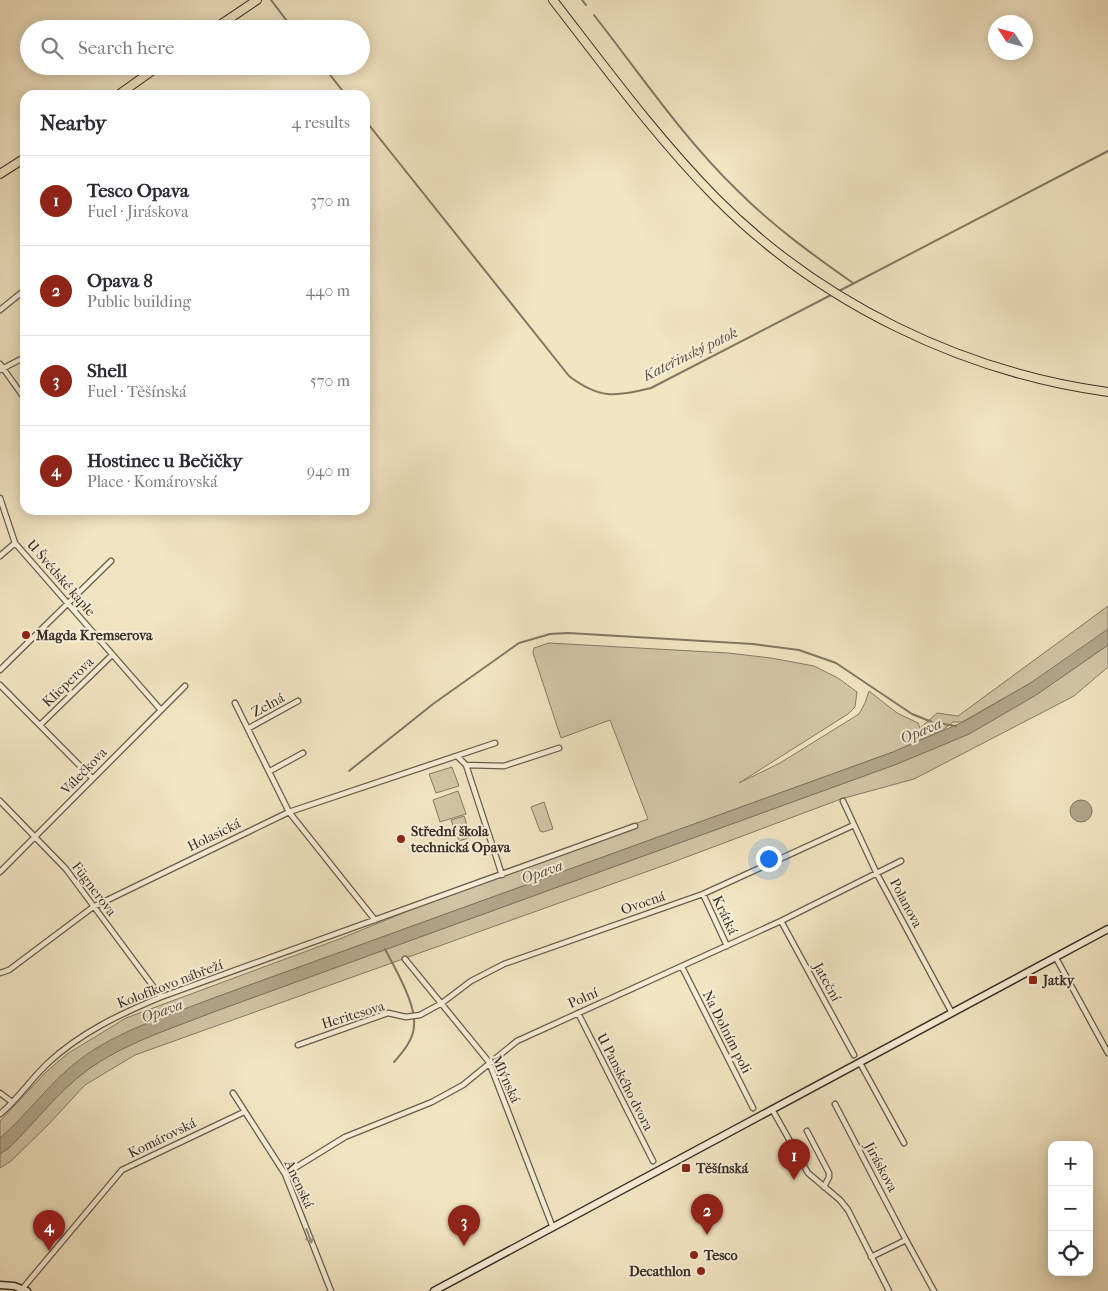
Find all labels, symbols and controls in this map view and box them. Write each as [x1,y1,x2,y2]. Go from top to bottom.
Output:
north arrow [988,15,1033,60]
search box [20,20,370,75]
icon: search [38,34,66,62]
text: Search here [78,37,174,59]
text: Nearby [40,111,106,135]
text: 4 results [292,113,350,132]
text: Tesco Opava [87,180,189,202]
text: 1 [53,191,59,210]
text: 370 m [310,191,350,210]
text: Fuel · Jiráskova [87,202,189,221]
text: Opava 8 [87,270,153,292]
text: 2 [52,281,60,300]
text: 440 m [305,281,350,300]
text: Public building [87,292,191,311]
water label: Kateřinský potok [639,323,741,385]
text: Shell [87,360,127,382]
text: 3 [53,371,59,390]
text: 570 m [310,371,350,390]
text: Fuel · Těšínská [87,382,187,401]
text: Hostinec u Bečičky [87,450,242,472]
text: 4 [51,461,61,480]
text: 940 m [307,461,350,480]
text: Place · Komárovská [87,472,218,491]
street label: U Švédské kaple [23,536,100,620]
place label: Magda Kremserova [35,627,153,644]
marker: Magda Kremserova [20,629,32,641]
street label: Klicperova [39,653,98,711]
street label: Zelná [249,689,288,721]
water label: Opava [898,714,945,748]
street label: Válečkova [57,744,111,799]
street label: Holasická [185,815,244,855]
place label: Střední škola technická Opava [410,823,511,856]
marker: Střední škola technická Opava [395,833,407,845]
your location [756,846,782,872]
water label: Opava [519,856,566,888]
street label: Fügnerova [68,858,120,920]
street label: Polanova [886,875,926,931]
street label: Ovocná [619,887,668,918]
street label: Krátká [709,893,742,938]
street label: Kolofíkovo nábřeží [115,956,226,1012]
street label: Jateční [809,959,845,1005]
place label: Jatky [1041,972,1076,989]
marker: Jatky [1027,974,1039,986]
street label: Polní [565,984,602,1012]
street label: Na Dolním poli [699,988,755,1076]
water label: Opava [139,995,186,1027]
street label: Heritesova [319,997,387,1033]
street label: U Panského dvora [593,1030,657,1134]
street label: Mlýnská [488,1052,524,1106]
street label: Komárovská [125,1114,199,1162]
street label: Jiráskova [860,1138,901,1195]
pin: 1 [778,1139,810,1180]
map controls [1048,1141,1093,1276]
button: + [1048,1141,1093,1186]
street label: Anenská [280,1156,318,1211]
place label: Těšínská [695,1160,749,1177]
marker: Těšínská [680,1162,692,1174]
button: − [1048,1186,1093,1231]
pin: 2 [691,1194,723,1235]
pin: 3 [448,1205,480,1246]
pin: 4 [33,1210,65,1251]
one-way arrow [305,1228,314,1243]
button: locate [1048,1231,1093,1276]
place label: Tesco [703,1247,738,1264]
marker: Tesco [688,1249,700,1261]
place label: Decathlon [629,1263,692,1280]
marker: Decathlon [695,1265,707,1277]

